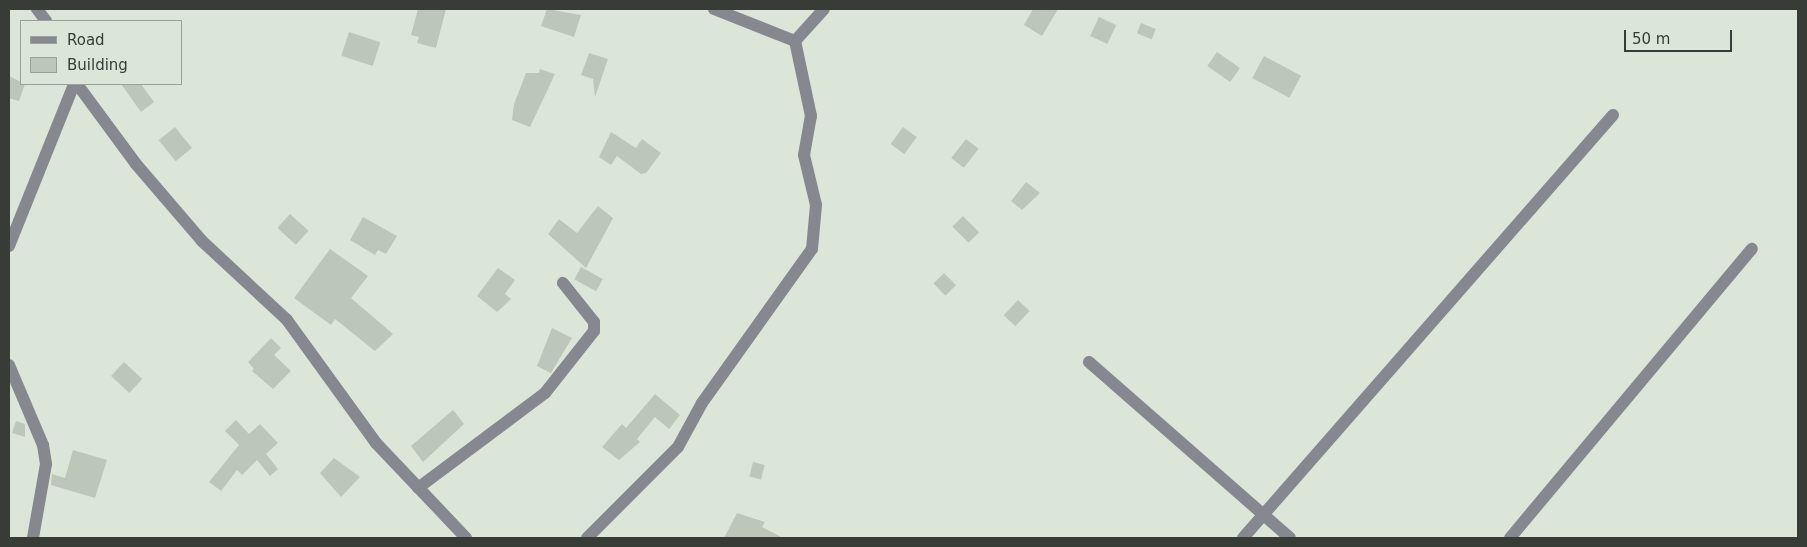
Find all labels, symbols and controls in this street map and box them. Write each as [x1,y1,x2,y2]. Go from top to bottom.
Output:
legend [20,20,182,85]
scale bar [1627,20,1734,52]
text: 50 m [1632,30,1670,48]
text: Road [67,31,105,49]
text: Building [67,56,128,74]

